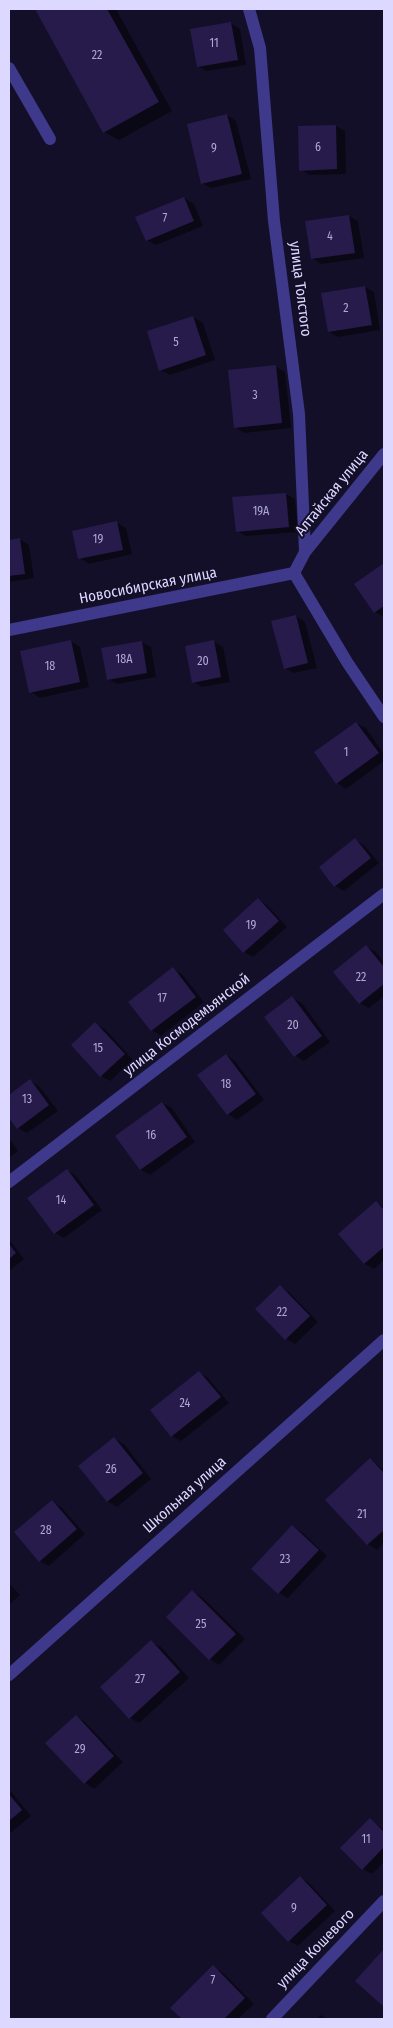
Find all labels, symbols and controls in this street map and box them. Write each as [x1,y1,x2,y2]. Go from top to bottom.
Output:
house number: 11 [209,37,219,51]
house number: 22 [92,49,102,63]
house number: 6 [315,141,321,155]
house number: 9 [211,142,217,156]
house number: 7 [163,212,167,226]
house number: 4 [327,230,333,244]
street label: улица Толстого [285,240,315,338]
house number: 2 [343,302,349,316]
house number: 5 [173,336,179,350]
house number: 3 [252,389,258,403]
street label: Алтайская улица [292,446,372,540]
house number: 19А [253,505,269,519]
house number: 19 [93,533,103,547]
street label: Новосибирская улица [78,564,218,608]
house number: 18А [116,653,132,667]
house number: 20 [197,655,209,669]
house number: 18 [45,660,55,674]
house number: 1 [344,746,348,760]
house number: 19 [246,919,256,933]
street label: улица Космодемьянской [120,970,254,1080]
house number: 22 [356,971,366,985]
house number: 17 [157,992,167,1006]
house number: 20 [287,1019,299,1033]
house number: 15 [93,1042,103,1056]
house number: 18 [221,1078,231,1092]
house number: 13 [22,1093,32,1107]
house number: 16 [146,1129,156,1143]
house number: 14 [56,1194,66,1208]
house number: 22 [277,1306,287,1320]
house number: 24 [180,1397,190,1411]
street label: Школьная улица [140,1453,230,1537]
house number: 26 [105,1463,117,1477]
house number: 21 [357,1508,367,1522]
house number: 28 [40,1524,52,1538]
house number: 23 [280,1553,290,1567]
house number: 25 [196,1618,206,1632]
house number: 27 [135,1673,145,1687]
house number: 29 [74,1743,86,1757]
house number: 11 [361,1833,371,1847]
house number: 9 [291,1902,297,1916]
street label: улица Кошевого [274,1905,358,1993]
house number: 7 [211,1974,215,1988]

